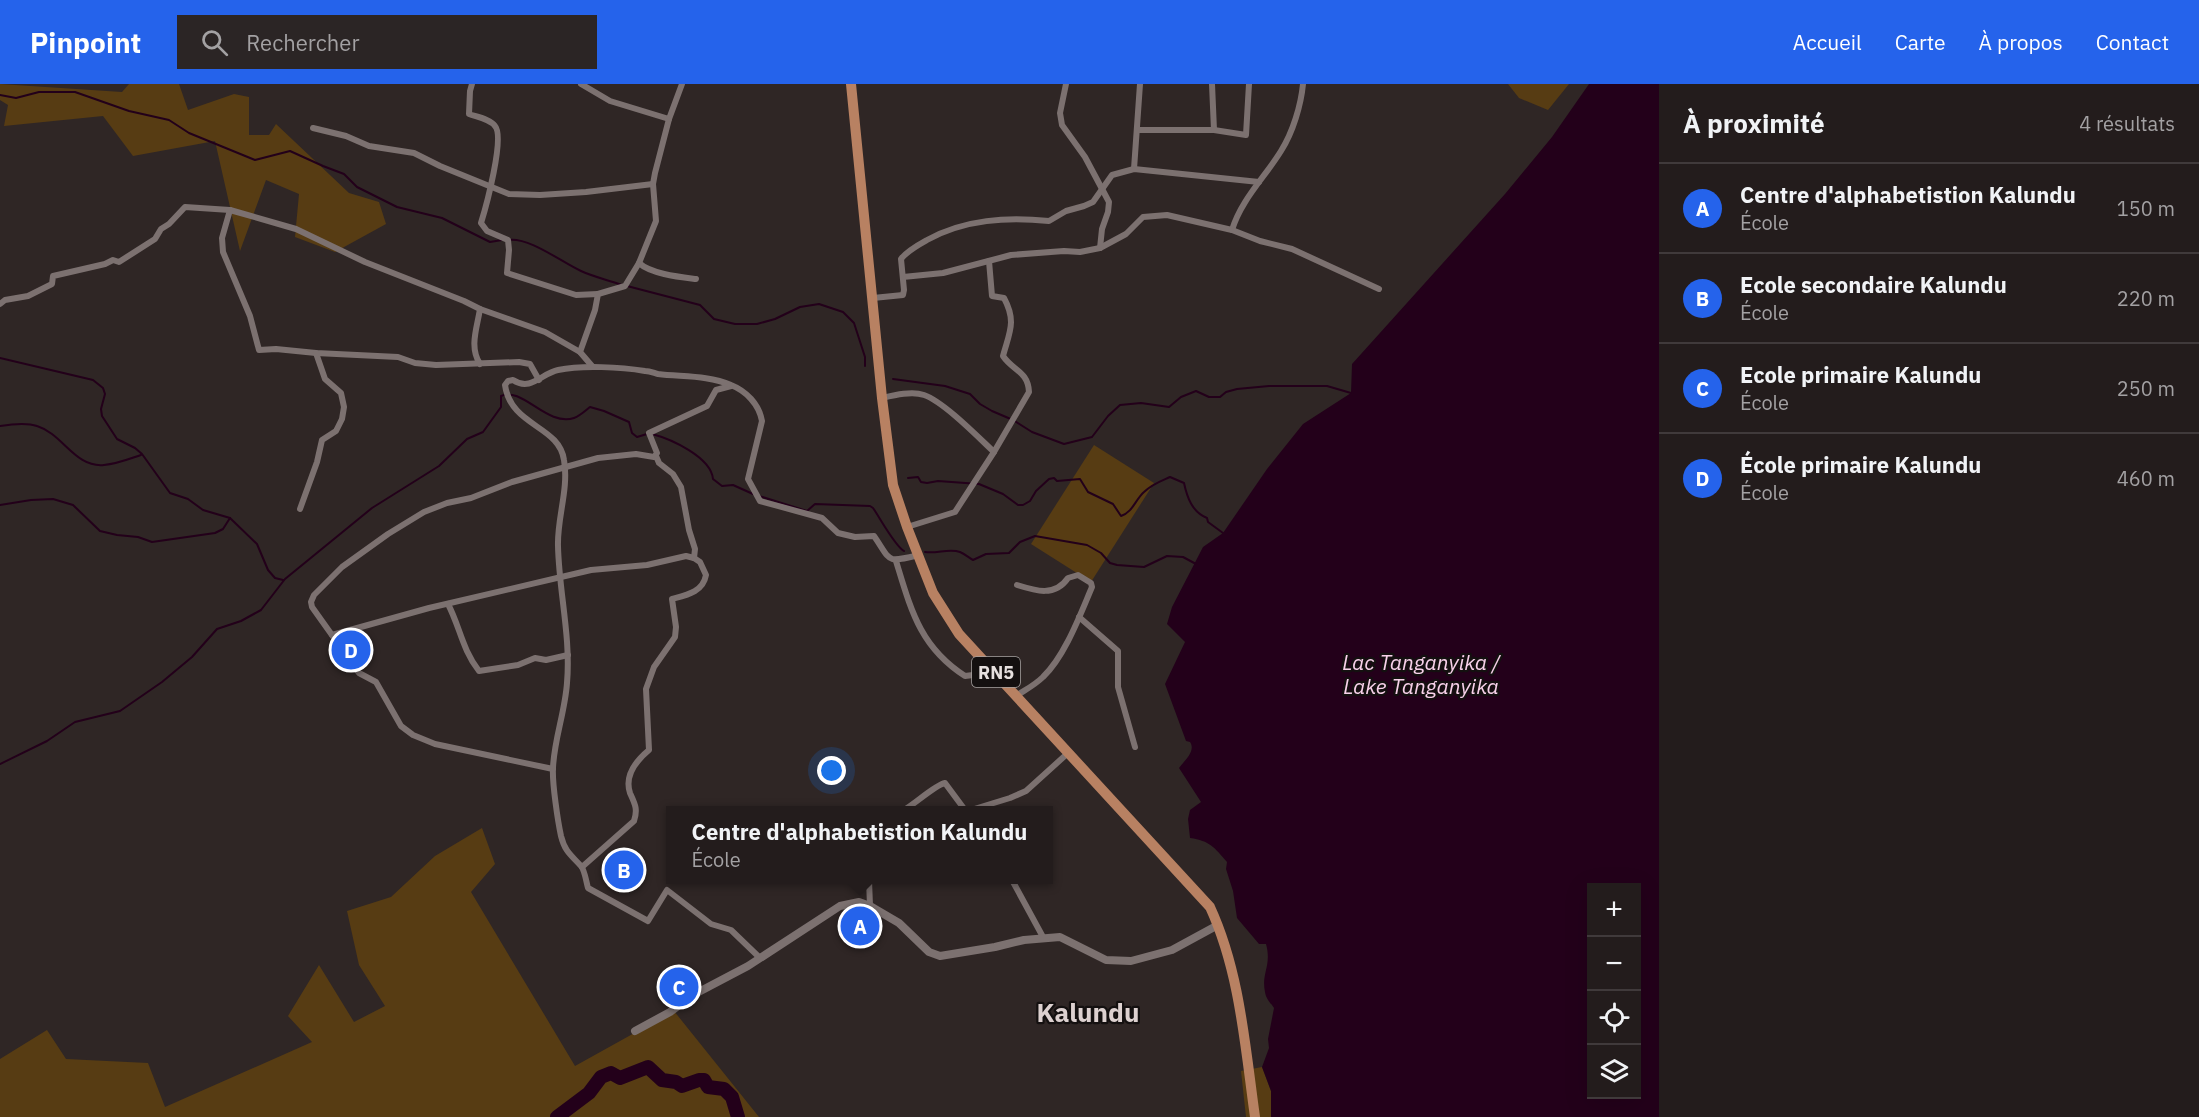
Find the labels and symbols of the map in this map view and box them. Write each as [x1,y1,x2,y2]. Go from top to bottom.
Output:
pin: D [332,628,370,672]
water label: Lac Tanganyika / Lake Tanganyika [1342,648,1502,700]
road number: RN5 [972,657,1020,687]
your location [817,756,846,785]
pin: B [604,848,644,892]
pin: A [840,904,880,948]
pin: C [660,964,698,1010]
district label: Kalundu [1037,995,1139,1029]

